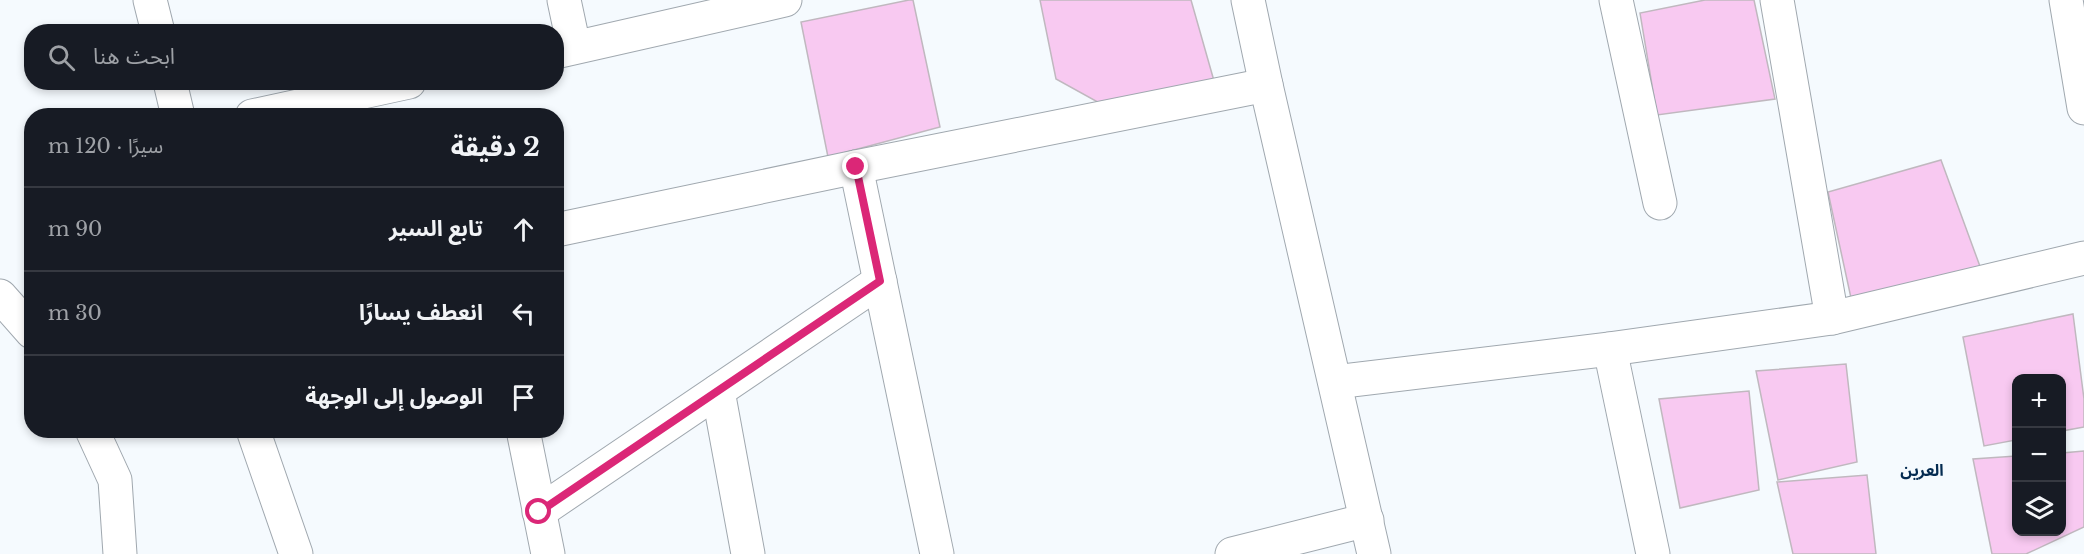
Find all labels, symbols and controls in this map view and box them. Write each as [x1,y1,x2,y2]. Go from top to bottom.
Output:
search box [24,24,564,90]
icon: search [45,41,78,74]
text: ابحث هنا [93,43,175,70]
text: 2 دقيقة [451,131,540,163]
text: سيرًا · 120 m [48,134,163,158]
route end [842,153,868,179]
icon: ahead [507,213,540,246]
text: تابع السير [389,215,483,242]
text: 90 m [48,217,102,241]
icon: left [507,297,540,330]
text: انعطف يسارًا [359,299,483,326]
text: 30 m [48,301,102,325]
map controls [2012,374,2066,536]
button: + [2012,374,2066,428]
icon: arrive [507,381,540,414]
text: الوصول إلى الوجهة [305,383,483,410]
button: − [2012,428,2066,482]
district label: العرين [1900,460,1944,480]
button: layers [2012,482,2066,536]
route start [525,498,551,524]

